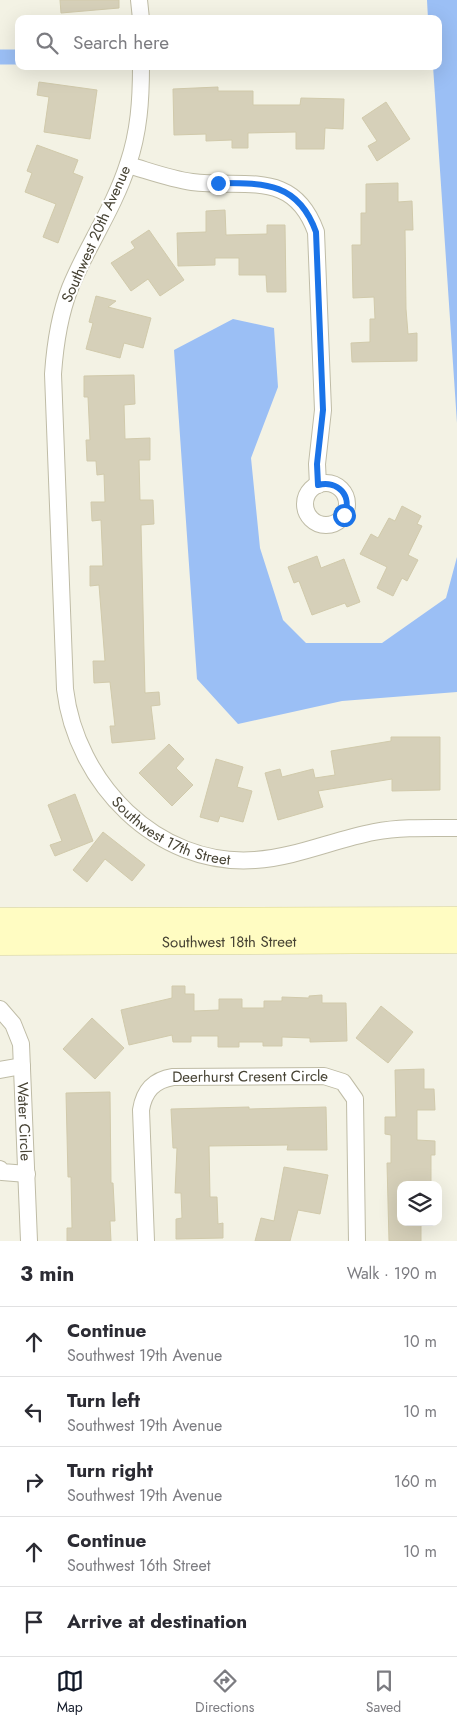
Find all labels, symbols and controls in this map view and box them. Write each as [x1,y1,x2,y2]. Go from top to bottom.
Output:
search box [15,15,442,70]
icon: search [33,29,61,57]
text: Search here [73,29,169,56]
street label: Southwest 20th Avenue [56,162,136,306]
route end [207,172,230,195]
route start [333,504,356,527]
street label: Southwest 17th Street [106,792,232,871]
street label: Southwest 18th Street [162,931,297,953]
street label: Deerhurst Cresent Circle [172,1064,332,1088]
street label: Water Circle [12,1082,37,1162]
map controls [397,1181,442,1226]
button: layers [397,1181,442,1226]
text: 3 min [20,1259,74,1289]
text: Walk · 190 m [347,1262,437,1285]
text: Continue [67,1317,146,1344]
icon: ahead [20,1328,48,1356]
text: 10 m [403,1330,437,1353]
text: Southwest 19th Avenue [67,1344,222,1367]
text: Turn left [67,1387,140,1414]
icon: left [20,1398,48,1426]
text: 10 m [403,1400,437,1423]
text: Southwest 19th Avenue [67,1414,222,1437]
text: Turn right [67,1457,153,1484]
icon: right [20,1468,48,1496]
text: 160 m [394,1470,437,1493]
text: Southwest 19th Avenue [67,1484,222,1507]
text: Continue [67,1527,146,1554]
icon: ahead [20,1538,48,1566]
text: 10 m [403,1540,437,1563]
text: Southwest 16th Street [67,1554,211,1577]
icon: arrive [20,1608,48,1636]
text: Arrive at destination [67,1608,247,1635]
tab: Map [56,1667,84,1717]
tab: Directions [195,1667,254,1717]
tab: Saved [366,1667,401,1717]

